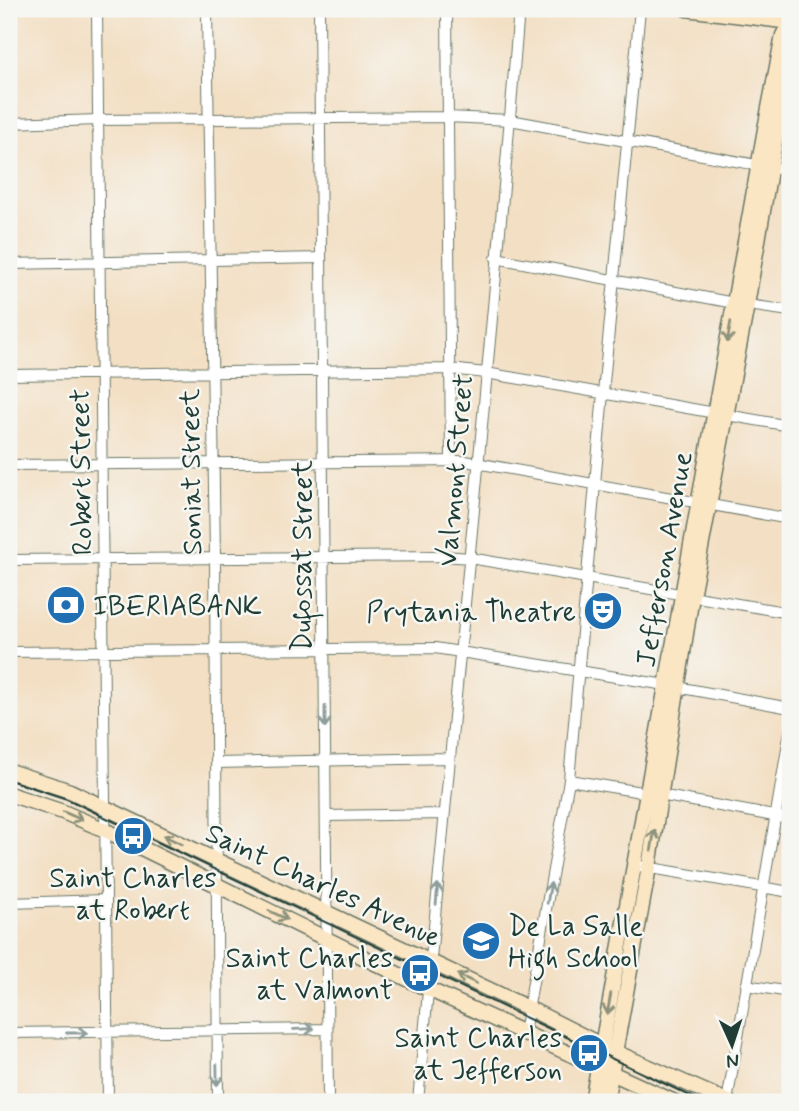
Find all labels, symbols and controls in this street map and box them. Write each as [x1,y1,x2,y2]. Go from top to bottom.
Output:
one-way arrow [721,320,735,343]
street label: Valmont Street [430,372,483,568]
street label: Robert Street [63,388,102,556]
street label: Soniat Street [173,388,212,555]
street label: Jefferson Avenue [628,449,703,670]
street label: Dufossat Street [285,460,324,652]
bank icon: IBERIABANK [45,584,87,626]
place label: IBERIABANK [93,589,262,626]
theatre icon: Prytania Theatre [582,590,624,632]
place label: Prytania Theatre [366,595,576,632]
one-way arrow [318,705,332,728]
one-way arrow [62,811,83,824]
bus stop icon: Saint Charles at Robert [112,815,154,857]
street label: Saint Charles Avenue [199,815,447,957]
one-way arrow [647,829,660,852]
one-way arrow [163,832,184,846]
place label: Saint Charles at Robert [49,861,217,930]
one-way arrow [543,882,556,905]
one-way arrow [431,883,444,906]
one-way arrow [267,908,288,922]
place label: De La Salle High School [508,909,643,981]
school or university icon: De La Salle High School [460,920,502,962]
place label: Saint Charles at Valmont [225,941,393,1010]
bus stop icon: Saint Charles at Valmont [399,952,441,994]
one-way arrow [457,972,478,985]
one-way arrow [602,993,615,1015]
north arrow [698,1010,768,1080]
place label: Saint Charles at Jefferson [394,1021,562,1090]
one-way arrow [293,1023,316,1036]
one-way arrow [65,1026,88,1040]
bus stop icon: Saint Charles at Jefferson [568,1032,610,1074]
text: N [726,1048,740,1073]
one-way arrow [210,1063,224,1086]

